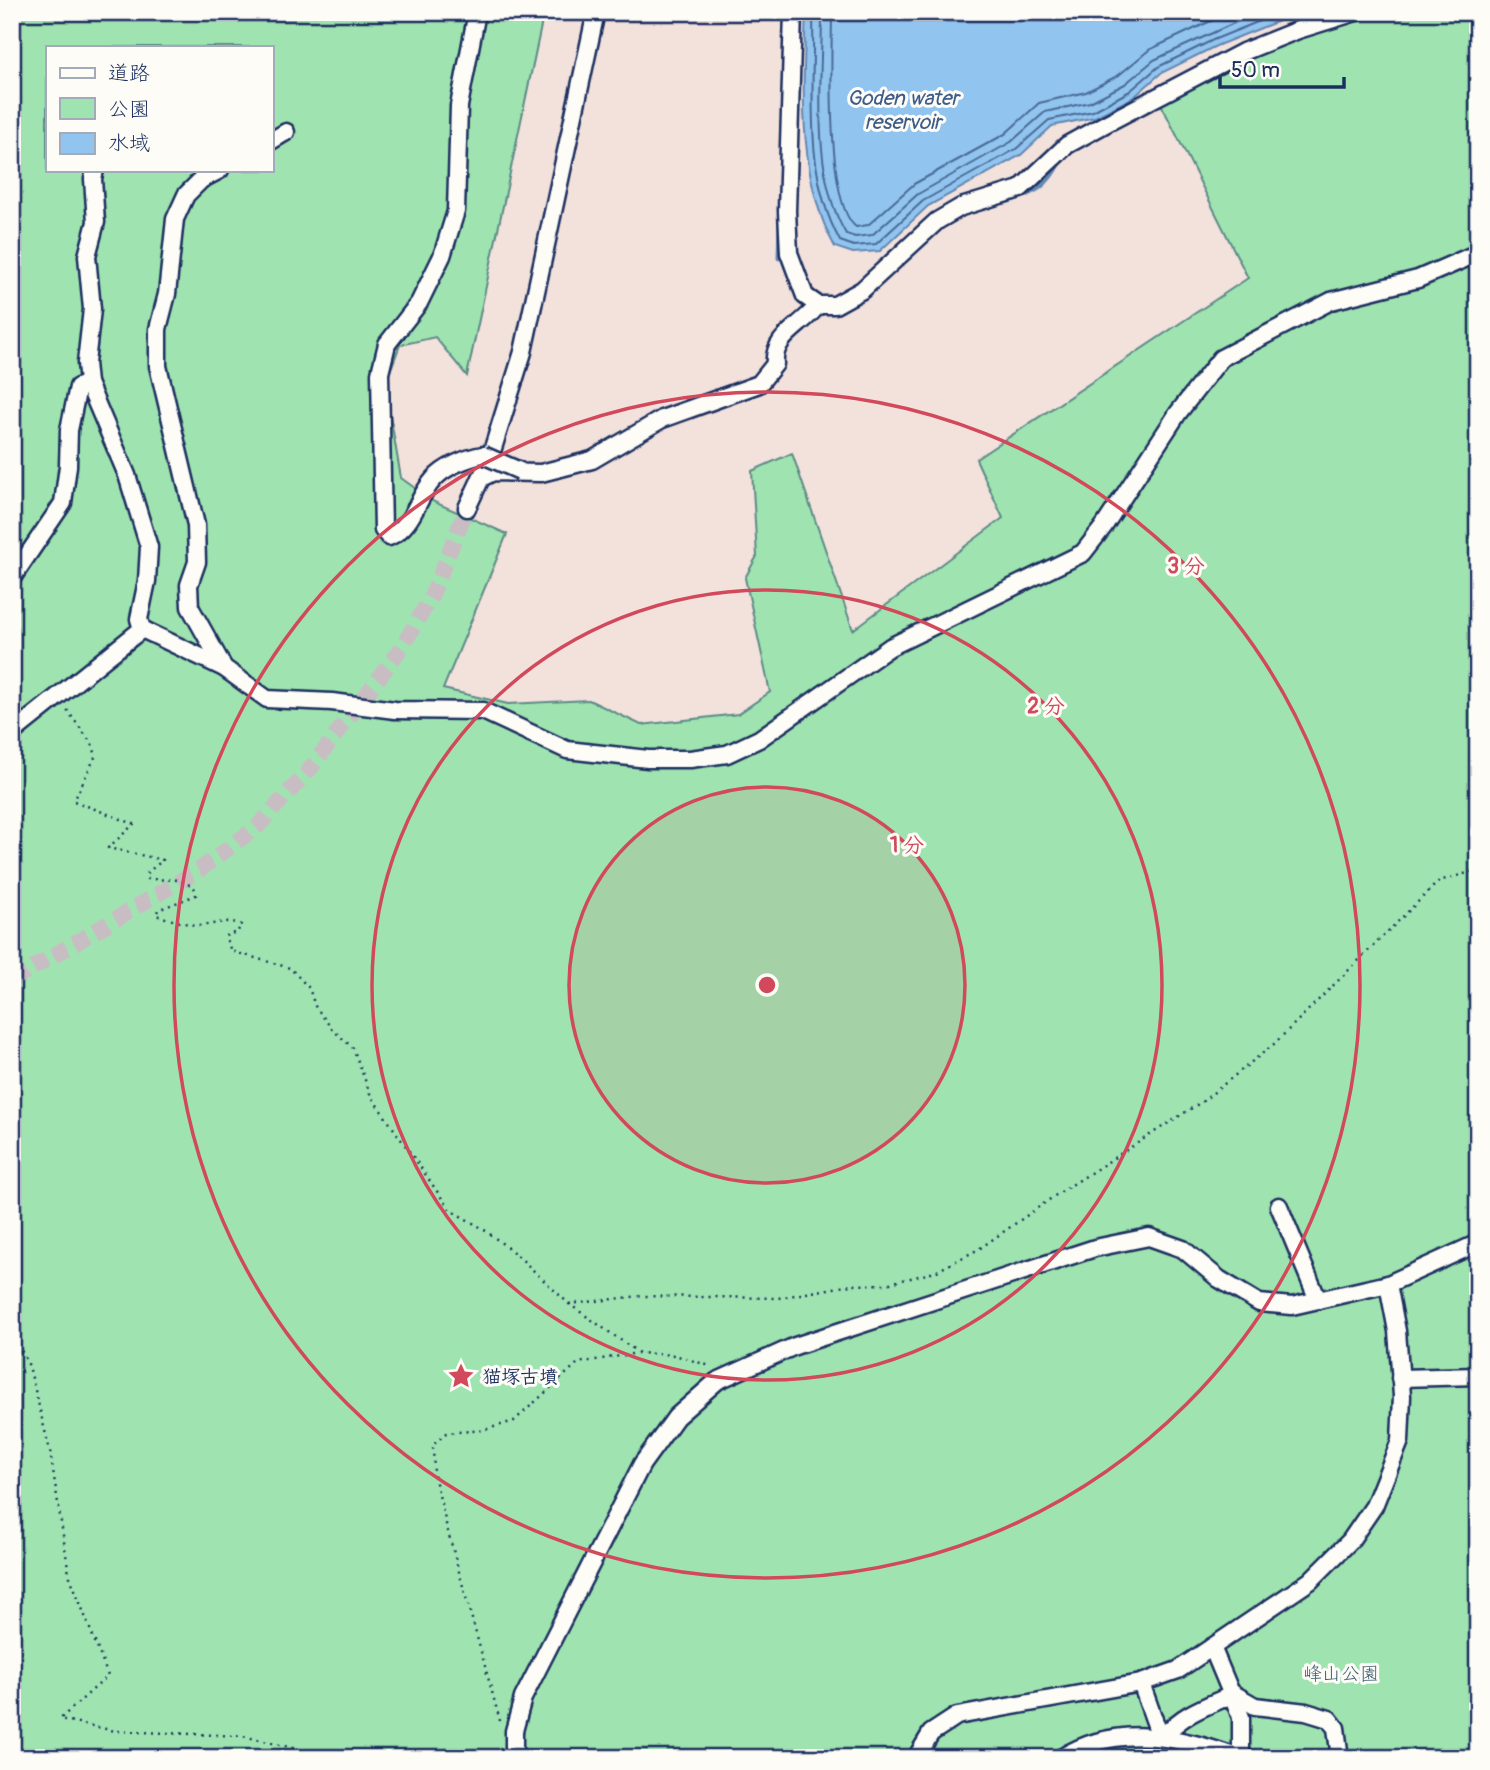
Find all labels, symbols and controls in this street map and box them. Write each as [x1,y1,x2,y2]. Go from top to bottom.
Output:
legend [46,46,273,172]
scale bar [1220,46,1345,90]
text: 50 m [1231,57,1280,84]
text: 道路 [108,60,150,87]
water label: Goden water reservoir [847,85,961,136]
text: 公園 [108,96,150,123]
text: 水域 [108,130,150,157]
text: 3 分 [1167,553,1205,580]
text: 2 分 [1027,693,1065,720]
text: 1 分 [890,832,924,859]
centre of rings [755,973,779,997]
place icon: 猫塚古墳 [446,1361,476,1391]
place label: 猫塚古墳 [482,1365,558,1389]
park label: 峰山公園 [1303,1662,1379,1686]

